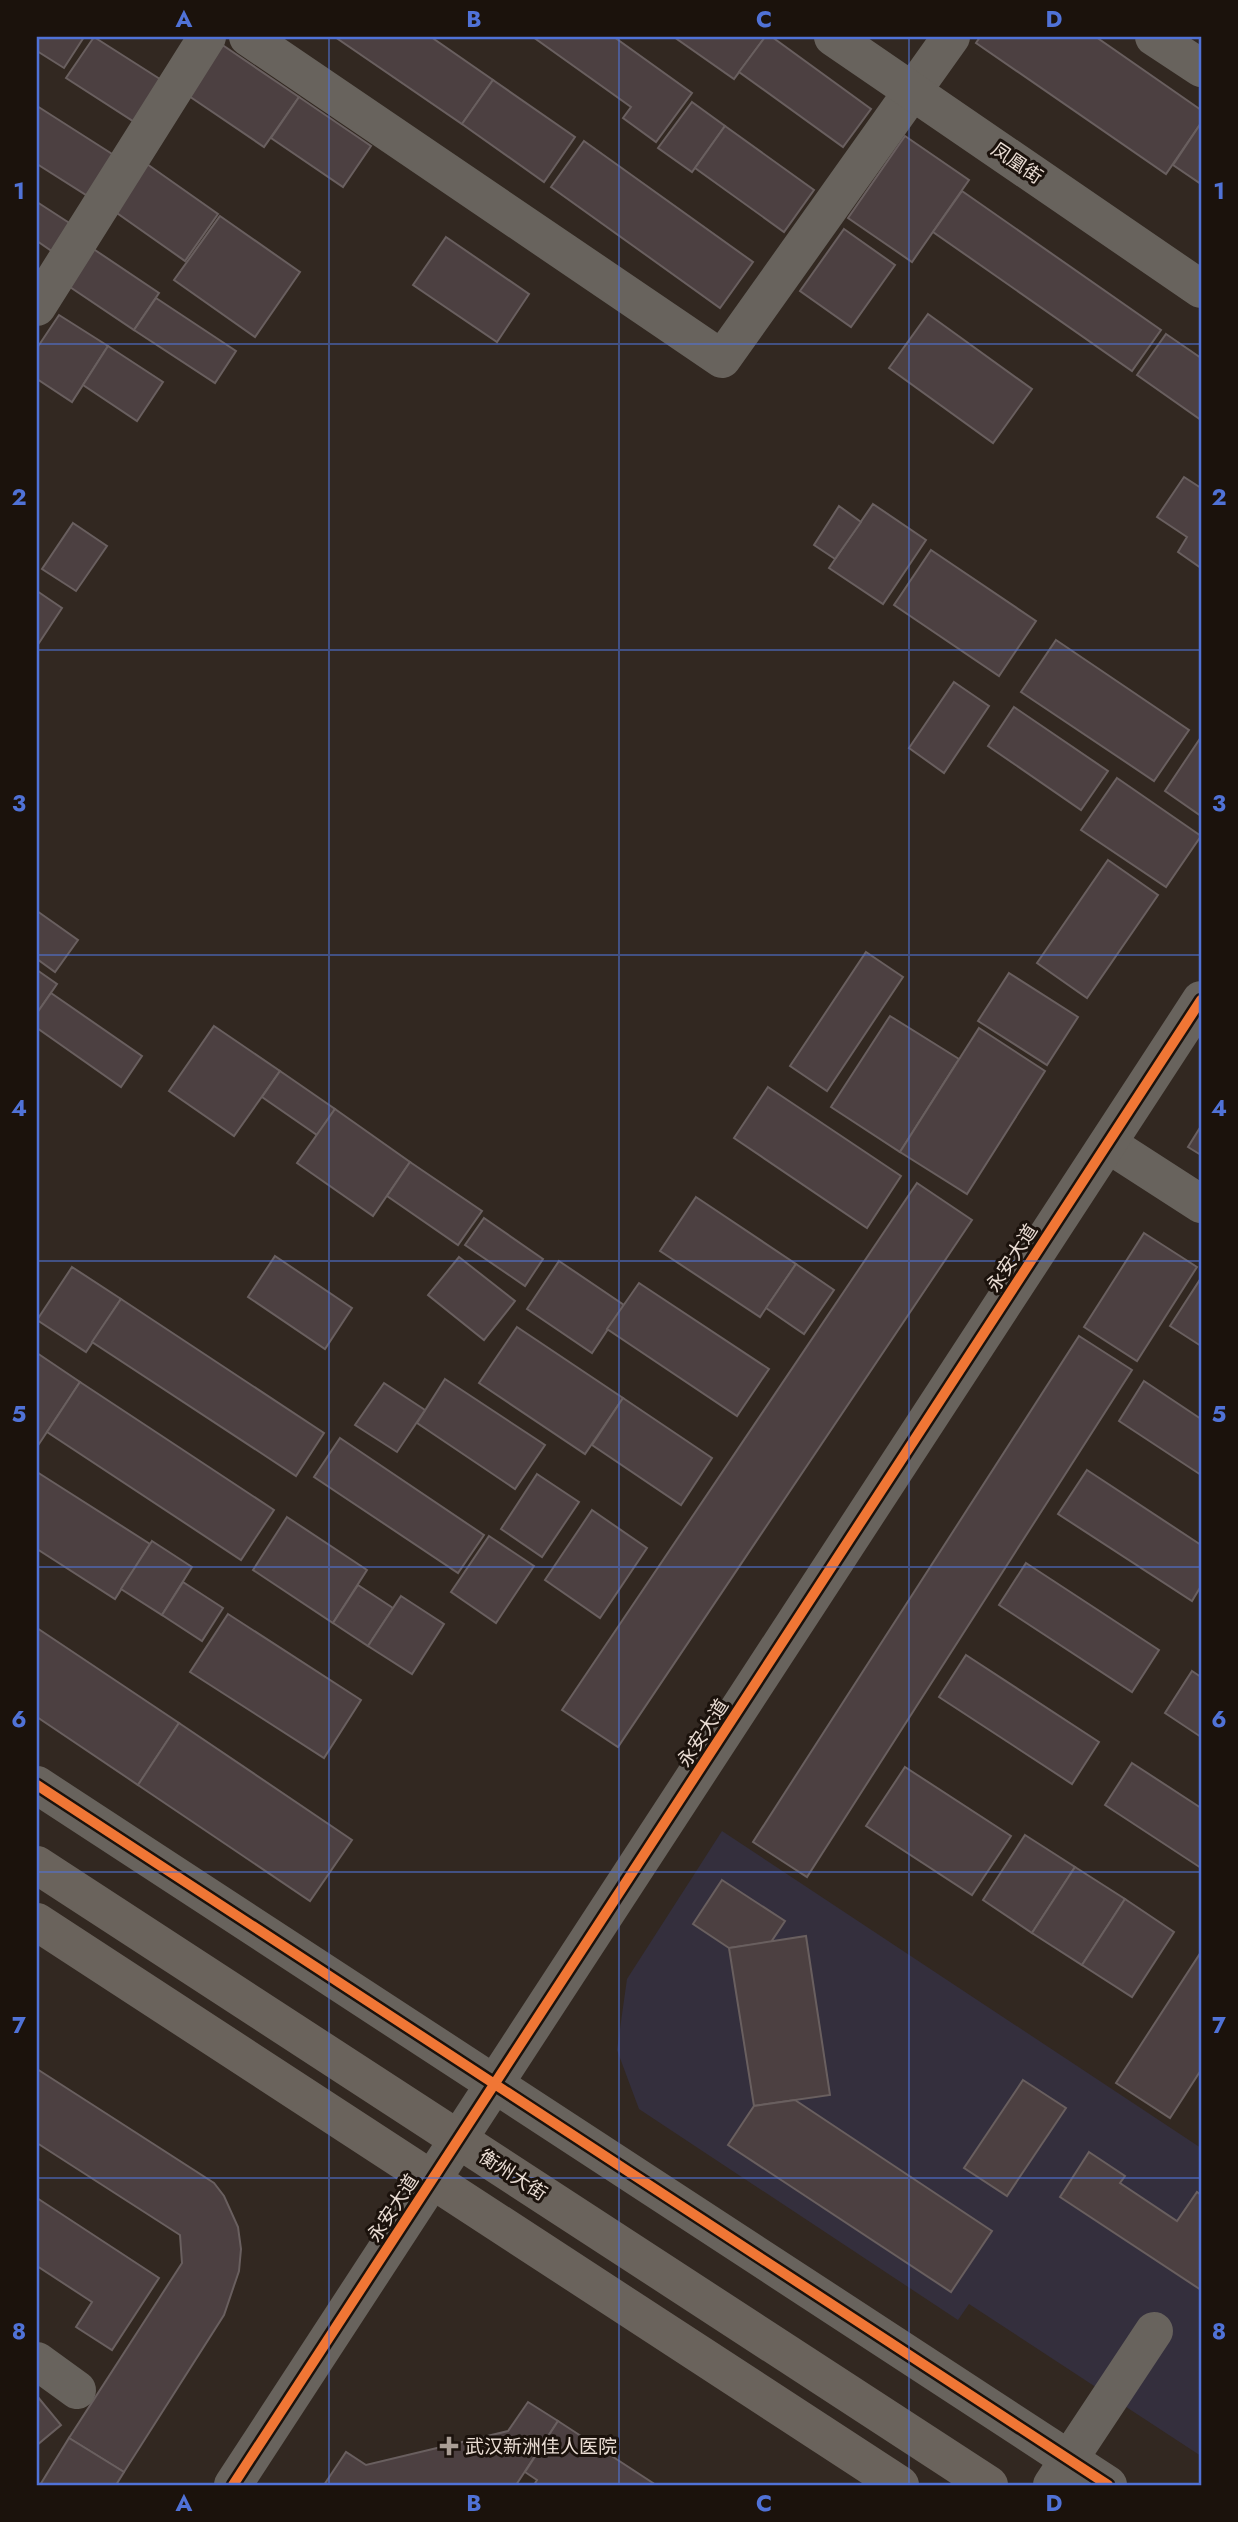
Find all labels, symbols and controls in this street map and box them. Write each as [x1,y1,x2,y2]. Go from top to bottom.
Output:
text: A [175,2,193,36]
text: B [466,2,482,36]
text: C [756,2,772,36]
text: D [1046,2,1063,36]
street label: 凤凰街 [986,136,1048,190]
text: 1 [13,174,25,208]
text: 1 [1213,174,1225,208]
text: 2 [11,480,27,514]
text: 2 [1211,480,1227,514]
text: 3 [12,786,26,820]
text: 3 [1212,786,1226,820]
text: 4 [11,1091,27,1125]
text: 4 [1211,1091,1227,1125]
street label: 永安大道 [980,1219,1044,1297]
text: 5 [12,1397,26,1431]
text: 5 [1212,1397,1226,1431]
street label: 永安大道 [671,1694,735,1772]
text: 6 [11,1702,27,1736]
text: 6 [1211,1702,1227,1736]
text: 7 [12,2008,26,2042]
text: 7 [1212,2008,1226,2042]
street label: 衡州大街 [474,2143,552,2207]
street label: 永安大道 [361,2169,425,2247]
text: 8 [12,2314,26,2348]
text: 8 [1212,2314,1226,2348]
place label: 武汉新洲佳人医院 [465,2433,617,2460]
marker: 武汉新洲佳人医院 [439,2436,459,2456]
text: A [175,2486,193,2520]
text: B [466,2486,482,2520]
text: C [756,2486,772,2520]
text: D [1046,2486,1063,2520]

